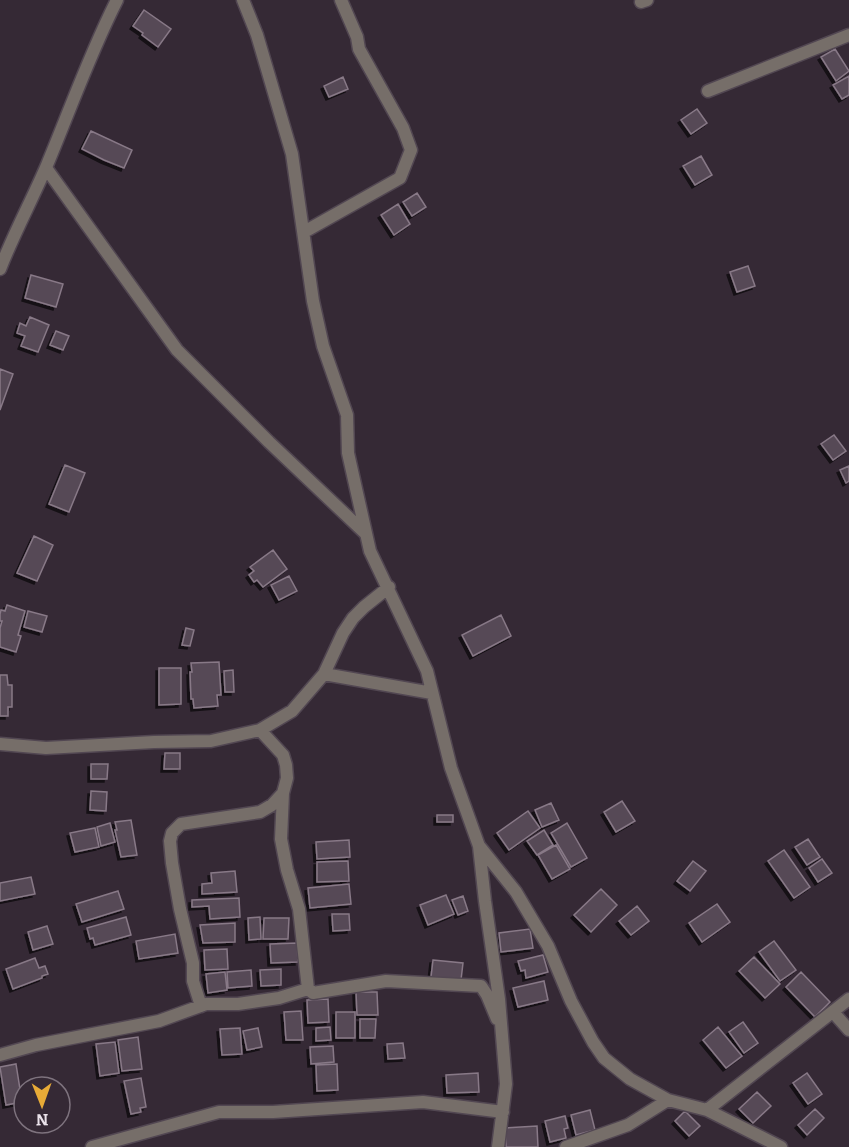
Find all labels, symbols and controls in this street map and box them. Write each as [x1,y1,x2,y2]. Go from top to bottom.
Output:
north arrow [12,1075,72,1135]
text: N [36,1110,49,1129]

